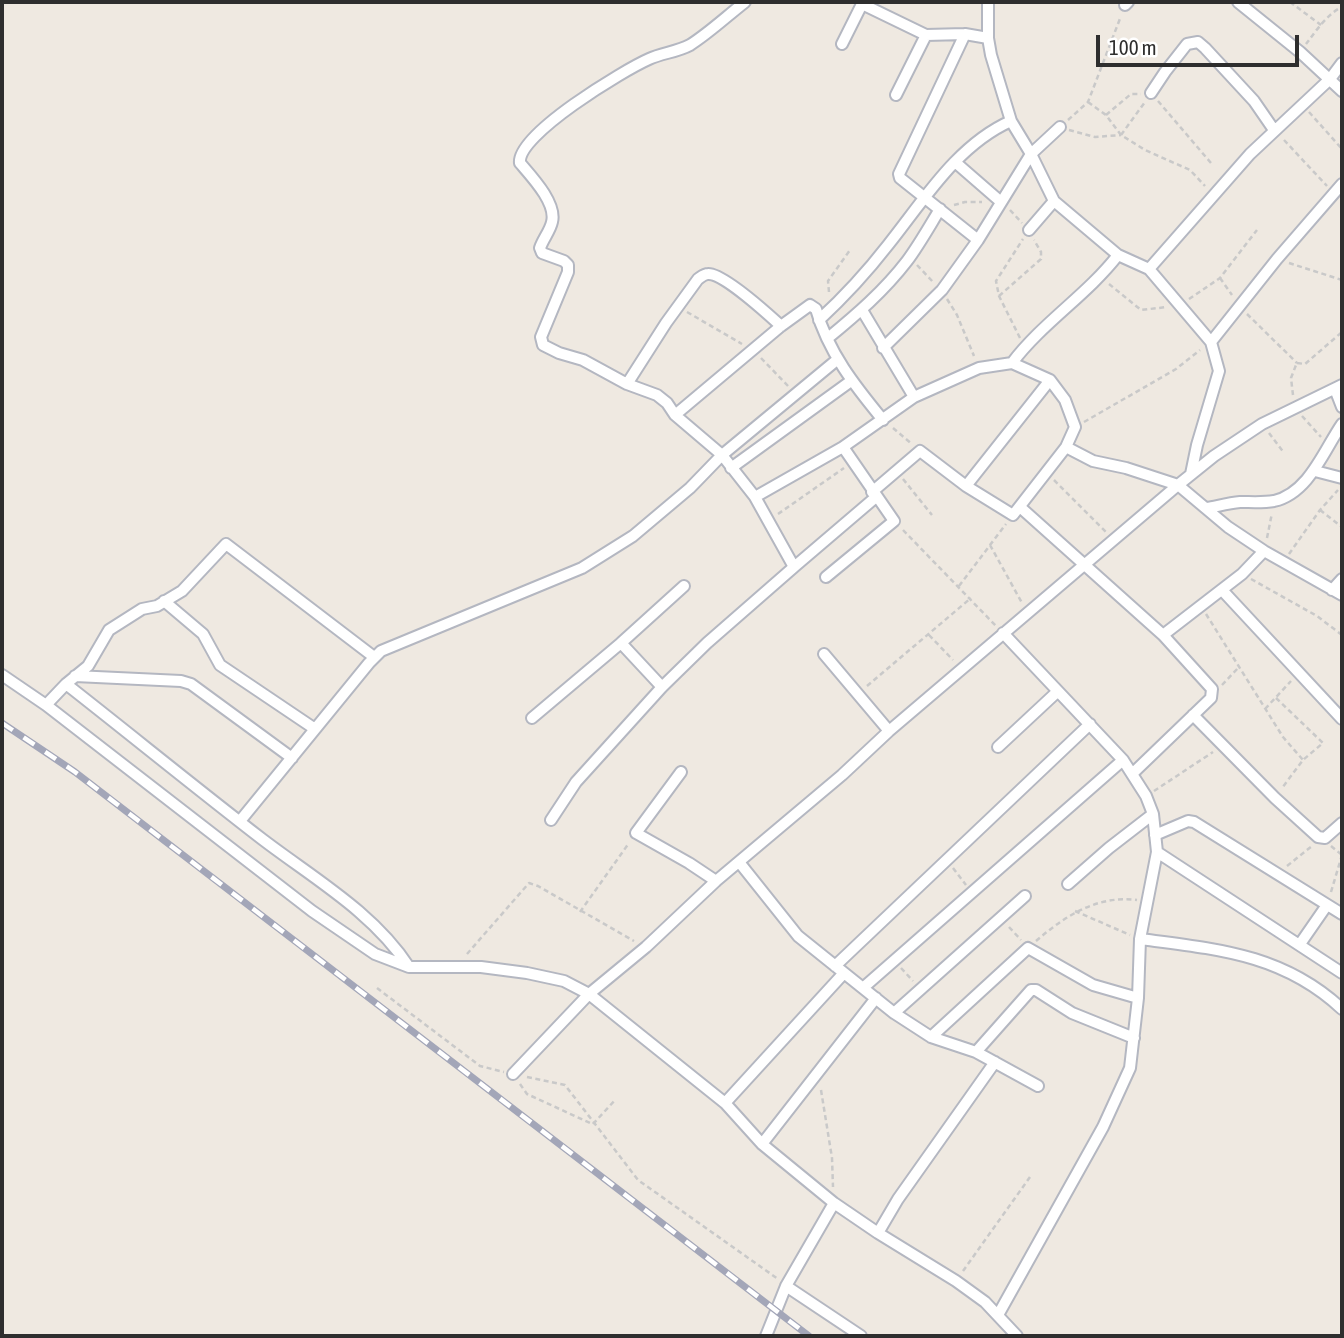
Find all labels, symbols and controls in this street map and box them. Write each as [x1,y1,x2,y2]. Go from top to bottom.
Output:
scale bar [1099,21,1302,65]
text: 100 m [1109,35,1157,59]

